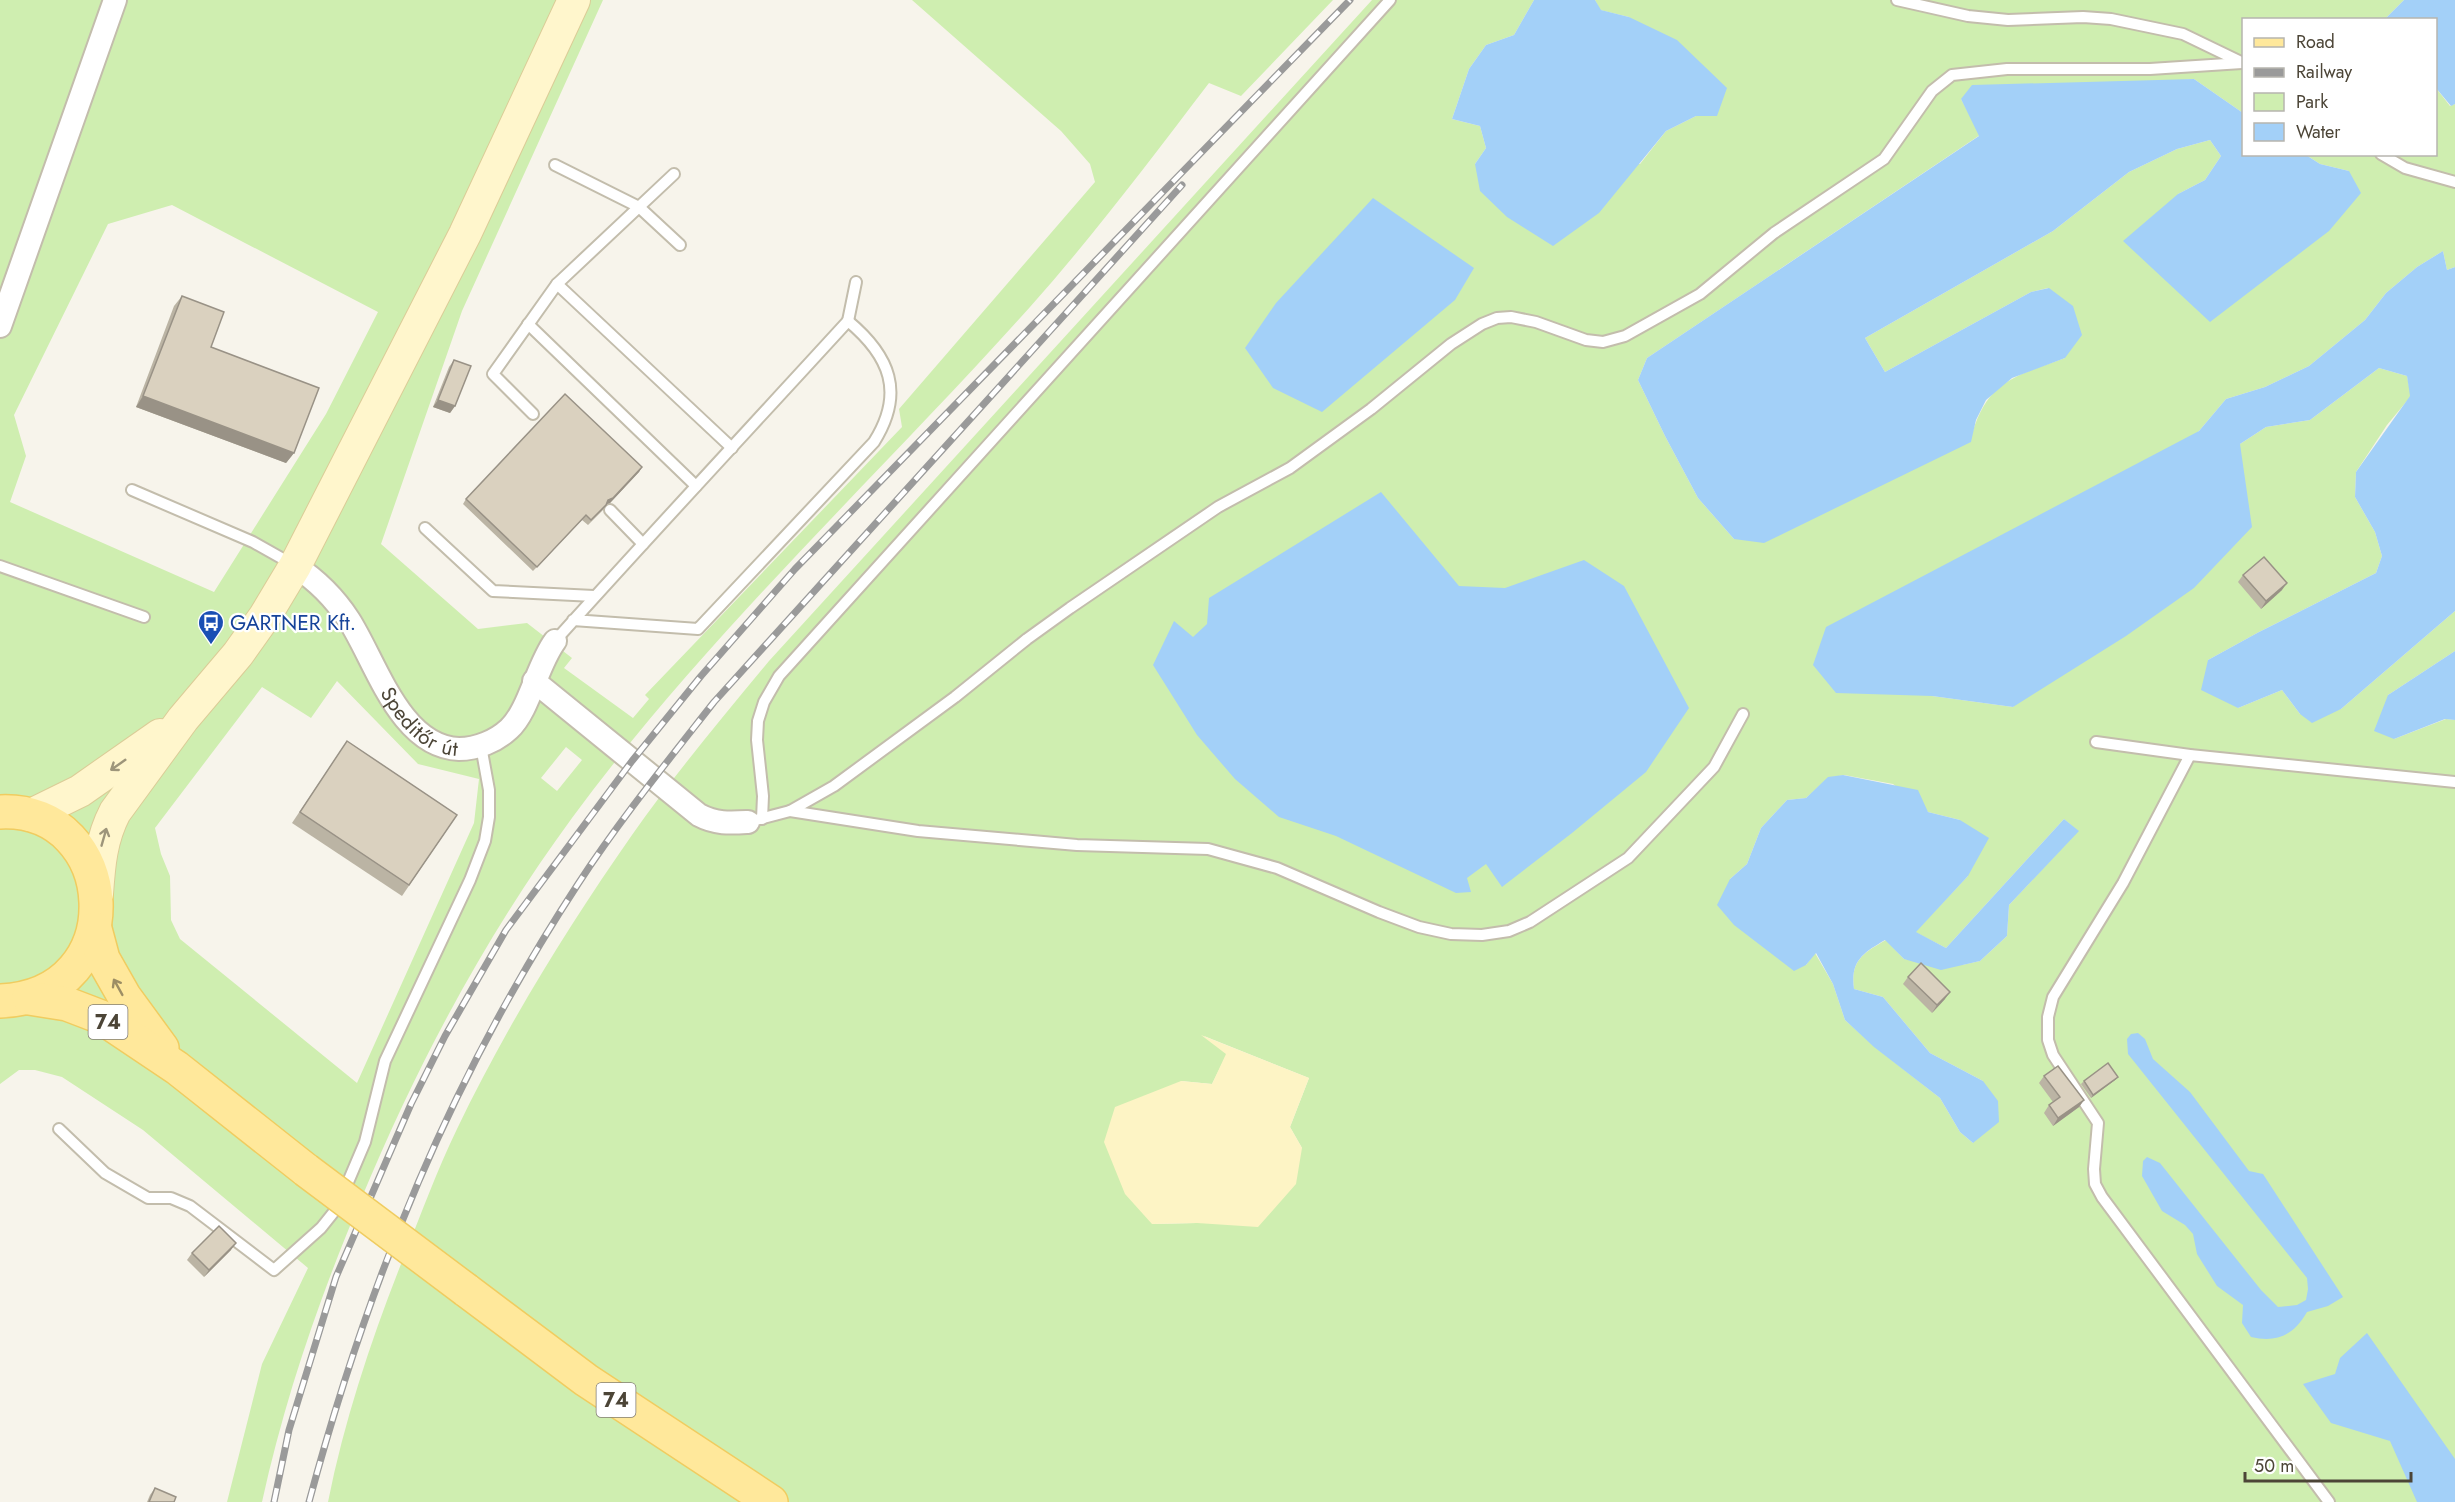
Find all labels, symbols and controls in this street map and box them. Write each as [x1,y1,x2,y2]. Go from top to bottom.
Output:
legend [2242,18,2437,156]
text: Road [2296,29,2335,55]
text: Railway [2296,59,2352,85]
text: Park [2296,89,2328,115]
text: Water [2296,119,2341,145]
bus stop icon: GARTNER Kft. [196,608,226,646]
place label: GARTNER Kft. [230,608,356,638]
street label: Speditőr út [373,681,459,764]
one-way arrow [110,759,126,771]
one-way arrow [99,828,110,847]
one-way arrow [112,979,124,996]
road number: 74 [88,1005,128,1039]
road number: 74 [596,1383,636,1417]
scale bar [2245,1445,2412,1483]
text: 50 m [2254,1453,2294,1479]

